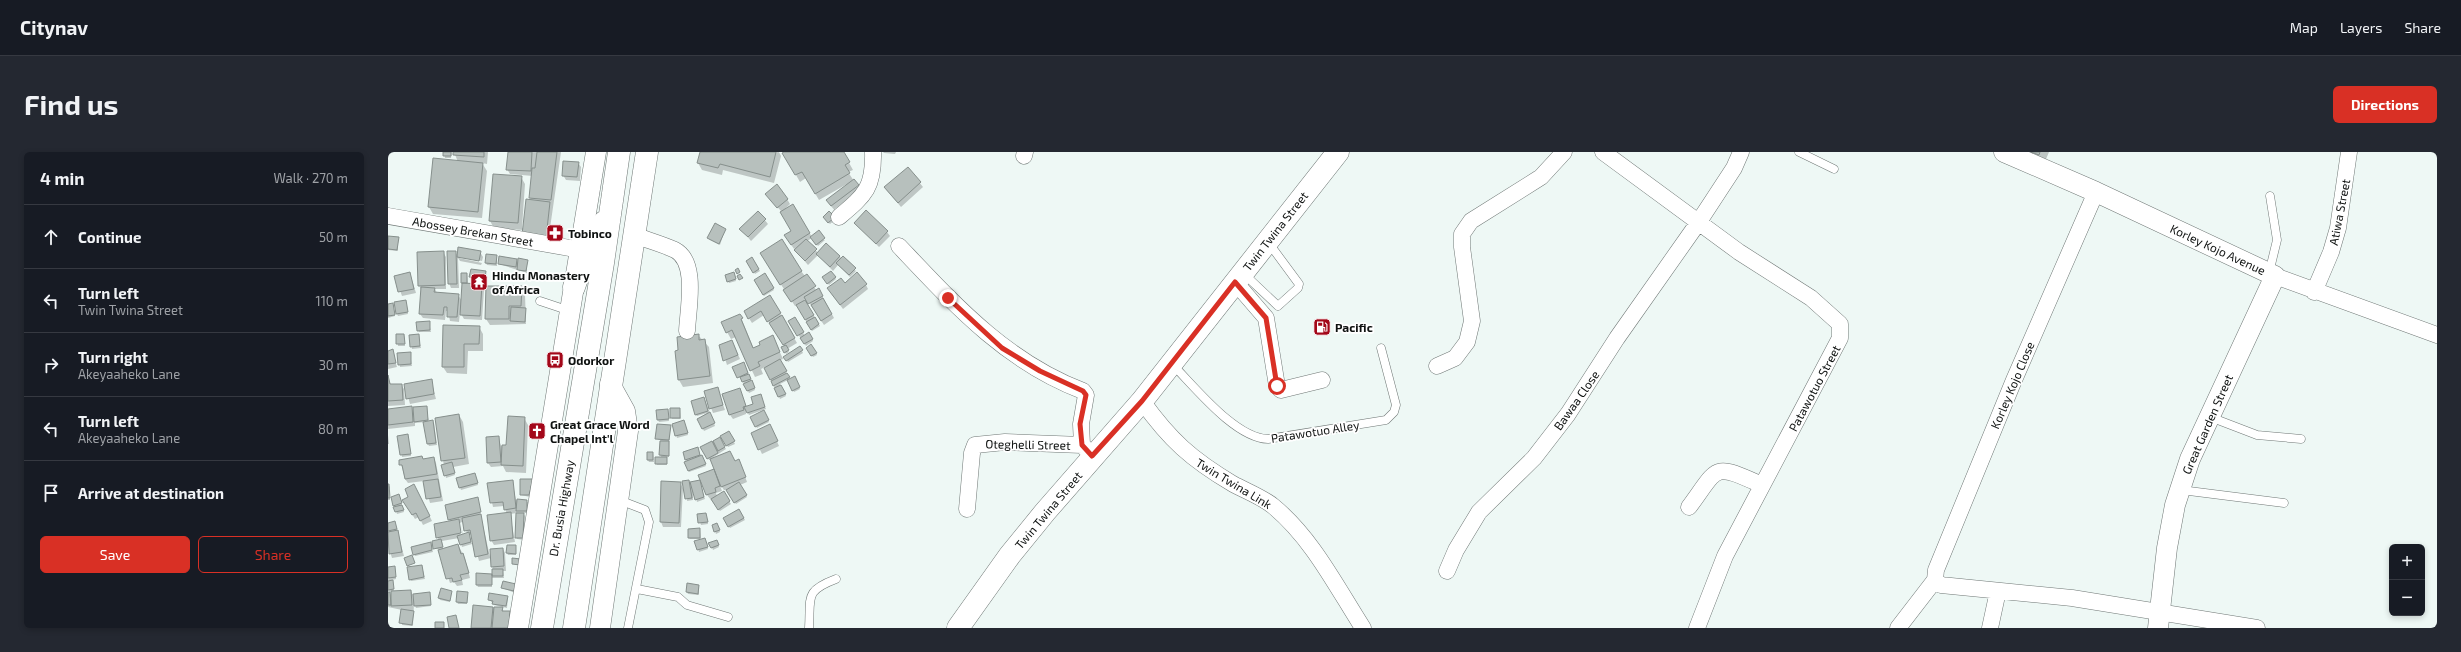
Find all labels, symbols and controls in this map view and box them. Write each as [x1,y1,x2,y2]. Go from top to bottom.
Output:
text: Citynav [20,16,88,39]
text: Map [2290,19,2318,36]
text: Layers [2340,19,2382,36]
text: Share [2404,19,2441,36]
button: Directions [2333,86,2437,123]
text: Find us [24,87,118,121]
text: 4 min [40,168,84,188]
text: Walk · 270 m [273,170,348,186]
street label: Atiwa Street [2326,177,2352,246]
street label: Twin Twina Street [1240,188,1311,273]
street label: Abossey Brekan Street [411,213,535,249]
street label: Korley Kojo Avenue [2168,221,2268,278]
pharmacy icon: Tobinco [545,223,565,243]
icon: ahead [40,226,62,248]
place label: Tobinco [568,226,612,240]
text: Continue [78,228,141,246]
text: 50 m [319,229,348,245]
place label: Hindu Monastery of Africa [492,268,590,296]
temple icon: Hindu Monastery of Africa [469,272,489,292]
text: Turn left [78,284,139,302]
route end [939,289,957,307]
icon: left [40,290,62,312]
text: 110 m [316,293,348,309]
text: Twin Twina Street [78,302,183,318]
fuel station icon: Pacific [1312,317,1332,337]
place label: Pacific [1335,320,1373,334]
street label: Korley Kojo Close [1987,339,2038,431]
street label: Patawotuo Street [1785,342,1843,434]
text: Turn right [78,348,148,366]
bus stop icon: Odorkor [545,350,565,370]
place label: Odorkor [568,353,614,367]
icon: right [40,354,62,376]
text: 30 m [319,357,348,373]
text: Akeyaaheko Lane [78,366,180,382]
street label: Bawaa Close [1550,368,1602,432]
street label: Great Garden Street [2179,372,2235,476]
route start [1268,377,1286,395]
text: Turn left [78,412,139,430]
place label: Great Grace Word Chapel Int'l [550,417,650,445]
street label: Patawotuo Alley [1270,417,1361,445]
icon: left [40,418,62,440]
text: 80 m [318,421,348,437]
church icon: Great Grace Word Chapel Int'l [527,421,547,441]
text: Akeyaaheko Lane [78,430,180,446]
street label: Oteghelli Street [985,436,1071,452]
street label: Twin Twina Link [1194,455,1274,511]
street label: Dr. Busia Highway [546,458,576,557]
street label: Twin Twina Street [1011,468,1085,552]
icon: arrive [40,482,62,504]
text: Arrive at destination [78,484,224,502]
button: Save [40,536,190,573]
button: Share [198,536,348,573]
map controls [2389,544,2425,616]
button: + [2389,544,2425,580]
button: − [2389,580,2425,616]

